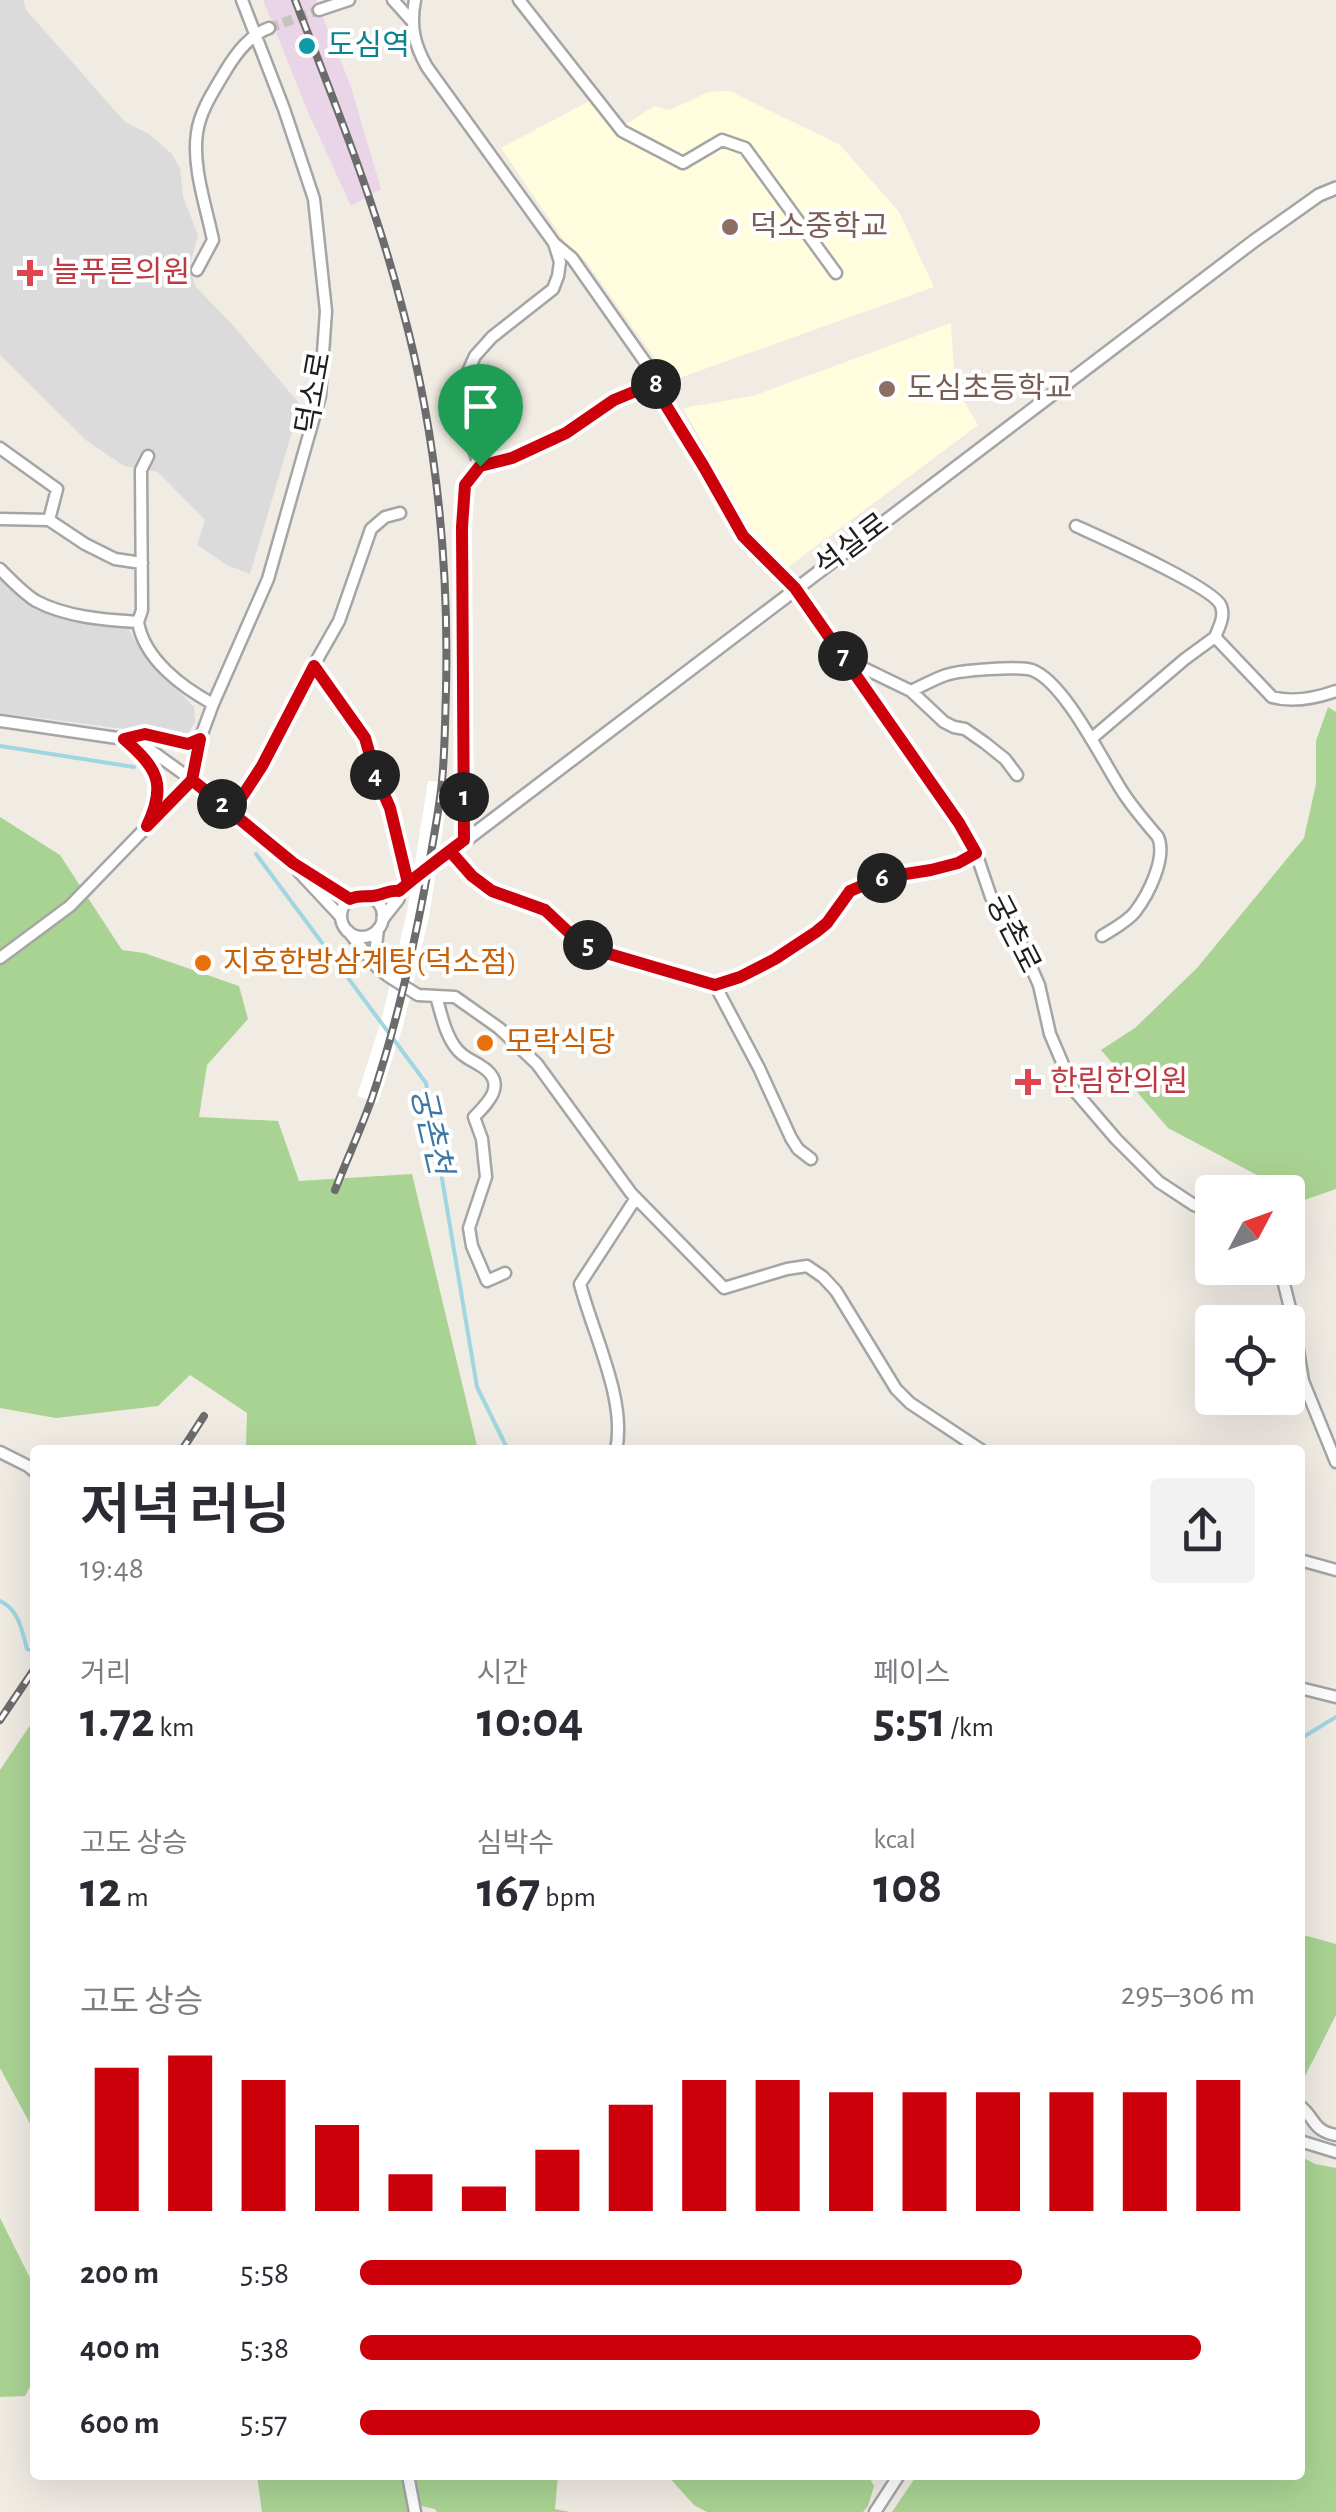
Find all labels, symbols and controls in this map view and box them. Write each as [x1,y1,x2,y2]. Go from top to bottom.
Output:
place label: 도심역 [327,30,410,61]
marker: 도심역 [296,35,318,57]
place label: 덕소중학교 [750,211,888,242]
marker: 덕소중학교 [719,216,741,238]
place label: 늘푸른의원 [52,256,190,288]
marker: 늘푸른의원 [17,260,43,286]
street label: 덕소로 [291,349,336,436]
pin: 8 [631,359,681,409]
pin [438,364,523,467]
text: 8 [649,370,663,398]
place label: 도심초등학교 [907,373,1073,404]
marker: 도심초등학교 [876,378,898,400]
icon: arrive [453,379,508,434]
street label: 석실로 [809,507,894,582]
pin: 7 [818,631,868,681]
text: 7 [837,642,849,670]
pin: 4 [350,750,400,800]
text: 4 [368,761,382,789]
pin: 1 [439,772,489,822]
pin: 2 [197,779,247,829]
text: 1 [459,783,469,811]
text: 2 [215,790,229,818]
pin: 6 [857,853,907,903]
text: 6 [875,864,889,892]
street label: 궁촌로 [981,890,1046,978]
pin: 5 [563,920,613,970]
text: 5 [582,931,594,959]
place label: 지호한방삼계탕(덕소점) [223,946,517,978]
marker: 지호한방삼계탕(덕소점) [192,952,214,974]
place label: 모락식당 [505,1027,615,1058]
marker: 모락식당 [474,1032,496,1054]
place label: 한림한의원 [1050,1065,1188,1097]
marker: 한림한의원 [1015,1069,1041,1095]
water label: 궁촌천 [405,1084,458,1181]
north arrow [1195,1175,1305,1285]
map controls [1195,1175,1305,1415]
button: locate [1195,1305,1305,1415]
button: share [1150,1478,1255,1583]
text: 저녁 러닝 [80,1484,291,1539]
text: 19:48 [80,1552,144,1584]
text: 거리 [80,1660,132,1688]
text: 시간 [477,1660,528,1688]
text: 페이스 [873,1660,951,1688]
text: 1.72 [80,1696,155,1746]
text: 10:04 [477,1696,583,1746]
text: 5:51 [873,1696,946,1746]
text: km [155,1714,194,1742]
text: /km [946,1714,994,1742]
text: kcal [873,1826,916,1854]
text: 고도 상승 [80,1830,188,1858]
text: 심박수 [477,1830,554,1858]
text: 108 [873,1862,942,1912]
text: 12 [80,1866,122,1916]
text: 167 [477,1866,540,1916]
text: m [122,1884,149,1912]
text: bpm [540,1884,596,1912]
text: 295–306 m [1121,1978,1255,2010]
text: 고도 상승 [80,1986,203,2018]
text: 200 m [80,2257,159,2289]
text: 5:58 [240,2257,289,2289]
text: 400 m [80,2332,160,2364]
text: 5:38 [240,2332,289,2364]
text: 600 m [80,2407,159,2439]
text: 5:57 [240,2407,287,2439]

